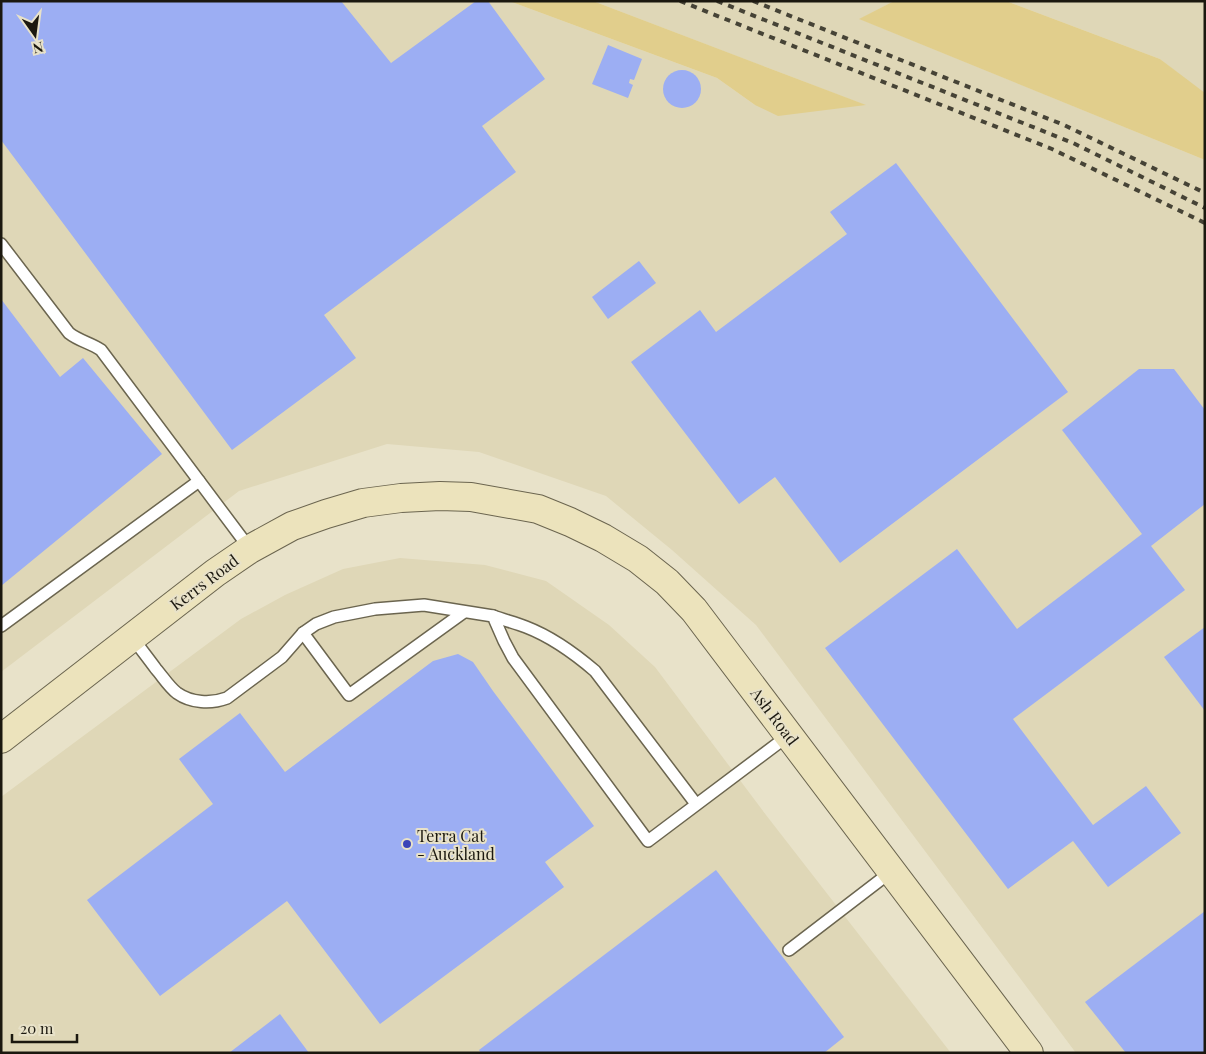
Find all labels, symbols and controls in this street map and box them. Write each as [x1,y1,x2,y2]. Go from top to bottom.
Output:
north arrow [10,10,60,60]
text: N [31,38,45,59]
street label: Kerrs Road [166,549,242,615]
street label: Ash Road [746,682,804,749]
place label: Terra Cat - Auckland [417,825,495,864]
marker: Terra Cat - Auckland [401,838,413,850]
scale bar [12,1012,78,1044]
text: 20 m [20,1018,54,1038]

